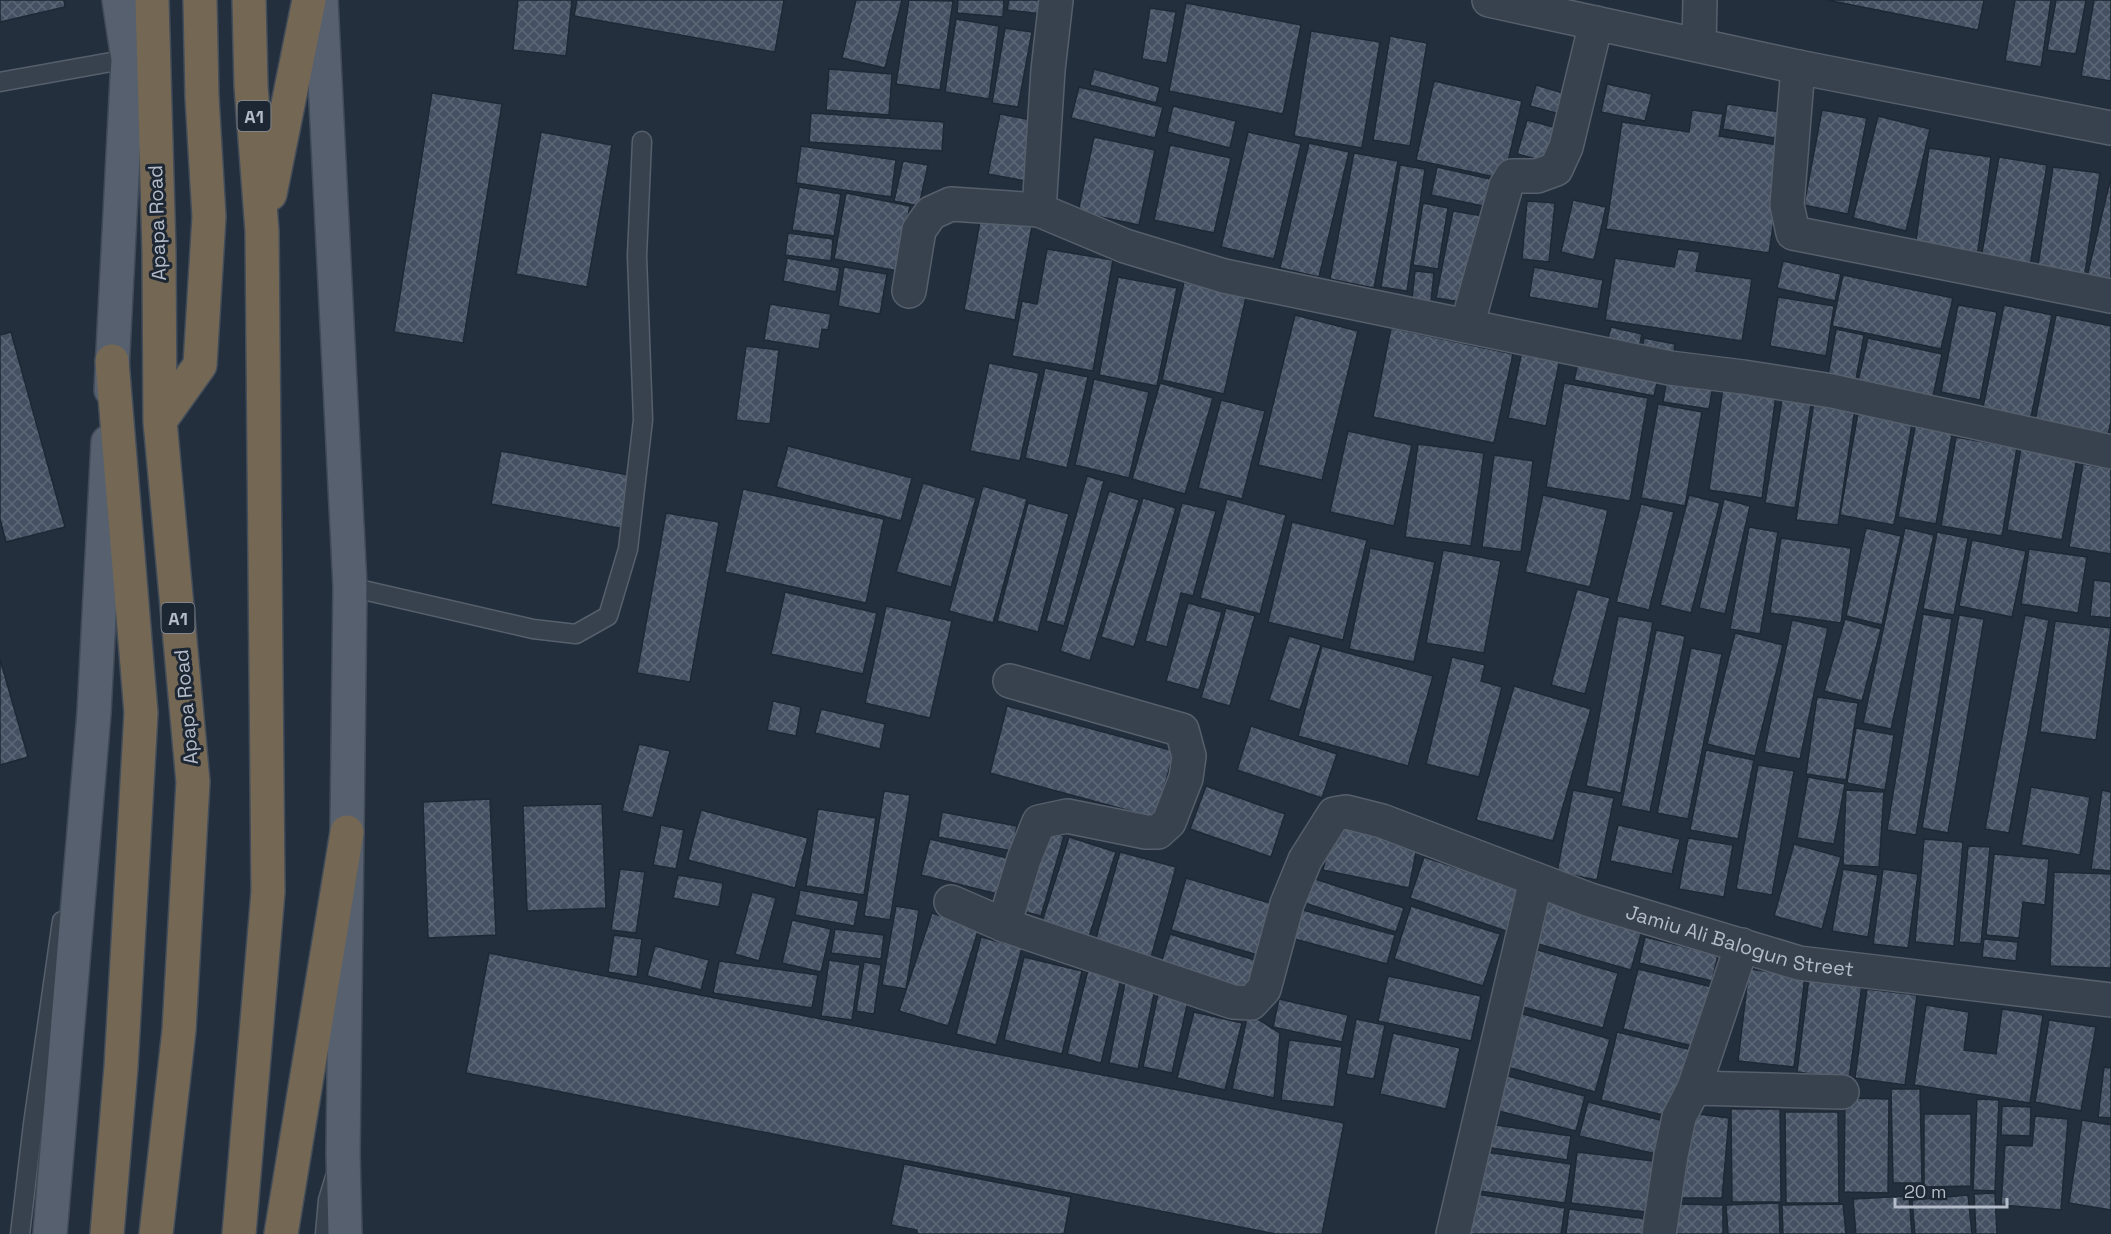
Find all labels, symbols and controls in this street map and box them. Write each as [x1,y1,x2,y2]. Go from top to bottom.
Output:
road number: A1 [238,101,270,131]
street label: Apapa Road [142,165,172,281]
road number: A1 [162,603,195,633]
street label: Apapa Road [168,648,204,766]
street label: Jamiu Ali Balogun Street [1623,899,1855,982]
scale bar [1895,1171,2008,1209]
text: 20 m [1904,1180,1947,1203]

